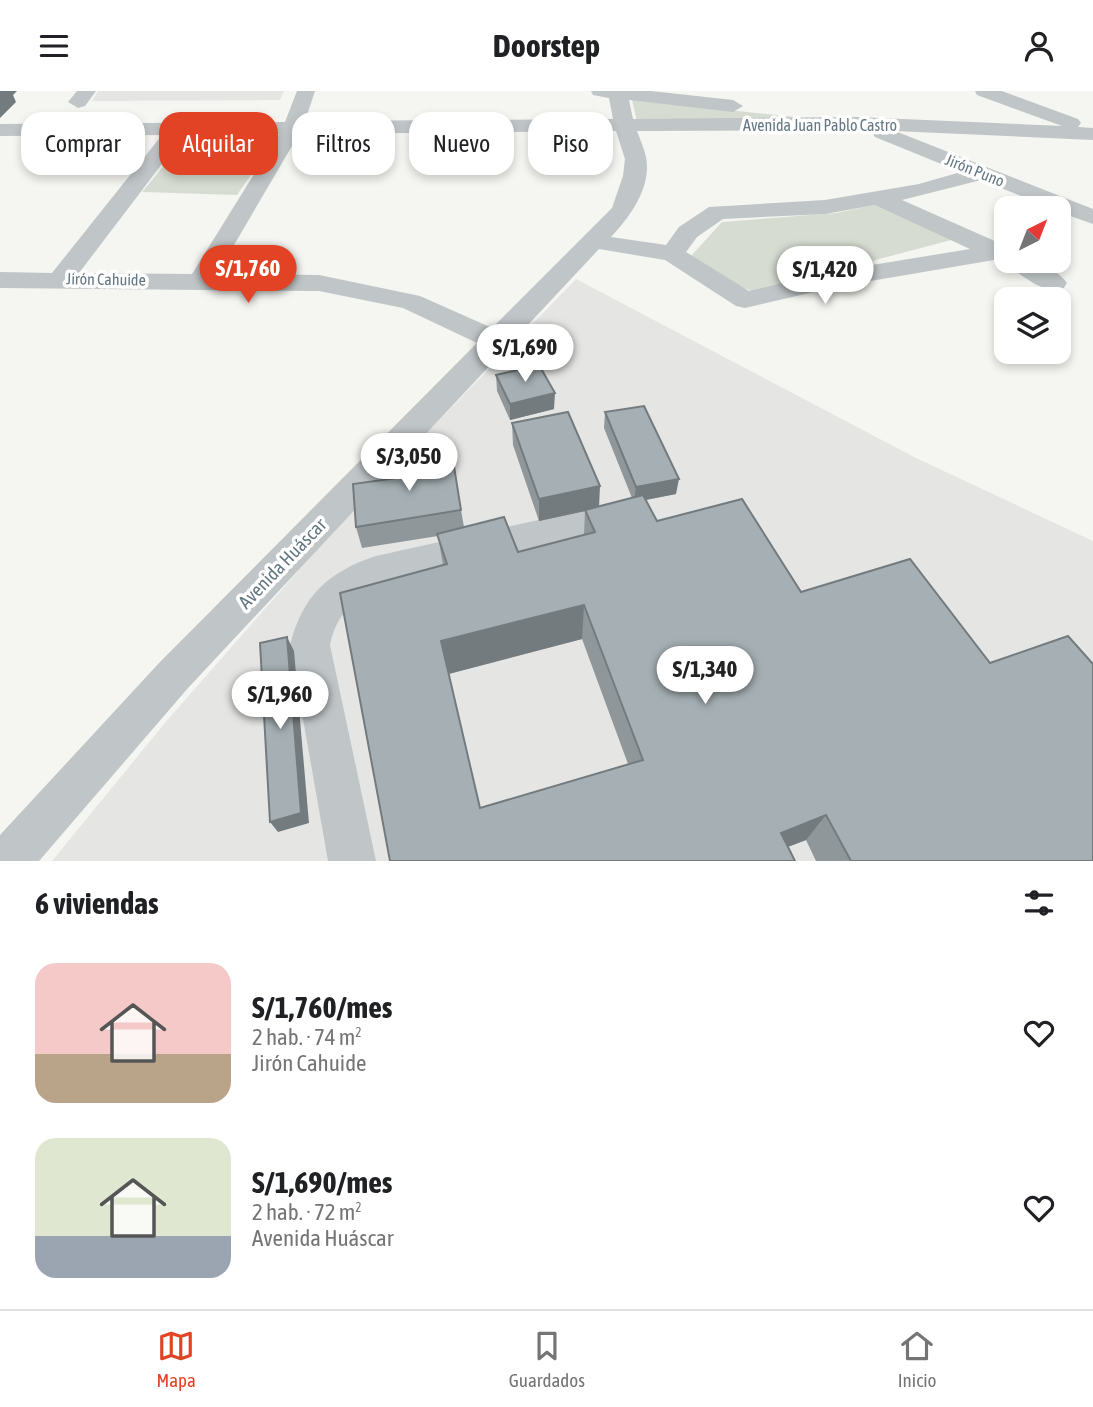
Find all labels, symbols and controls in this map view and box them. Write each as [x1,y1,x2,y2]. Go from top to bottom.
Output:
icon: menu [35,27,73,65]
text: Doorstep [493,27,600,64]
icon: person [1020,27,1058,65]
chip: Comprar [21,112,145,175]
chip: Alquilar [159,112,278,175]
chip: Filtros [292,112,395,175]
chip: Nuevo [409,112,514,175]
chip: Piso [528,112,613,175]
street label: Avenida Juan Pablo Castro [743,116,897,134]
street label: Jirón Puno [943,150,1007,190]
north arrow [994,196,1071,273]
map controls [994,196,1071,364]
pin: S/1,760 [183,245,313,305]
pin: S/1,420 [760,247,890,306]
text: S/1,760 [216,255,280,281]
text: S/1,420 [793,256,857,282]
street label: Jirón Cahuide [66,269,146,289]
button: layers [994,287,1071,364]
pin: S/1,690 [460,324,590,384]
text: S/1,690 [493,334,557,360]
pin: S/3,050 [344,433,474,493]
text: S/3,050 [377,443,441,469]
street label: Avenida Huáscar [234,513,331,613]
pin: S/1,340 [640,647,770,706]
text: S/1,340 [673,656,737,682]
pin: S/1,960 [215,671,345,731]
text: S/1,960 [248,681,312,707]
icon: filters [1020,884,1058,922]
text: 6 viviendas [35,886,159,920]
text: S/1,760/mes [252,990,392,1024]
icon: home [91,991,175,1075]
icon: heart [1020,1014,1058,1052]
text: 2 hab. · 74 m² [252,1024,362,1050]
text: Jirón Cahuide [252,1050,367,1076]
text: S/1,690/mes [252,1165,392,1199]
icon: home [91,1166,175,1250]
icon: heart [1020,1189,1058,1227]
text: 2 hab. · 72 m² [252,1199,362,1225]
text: Avenida Huáscar [252,1225,393,1251]
tab: Mapa [156,1327,196,1391]
tab: Guardados [509,1327,585,1391]
tab: Inicio [898,1327,937,1391]

